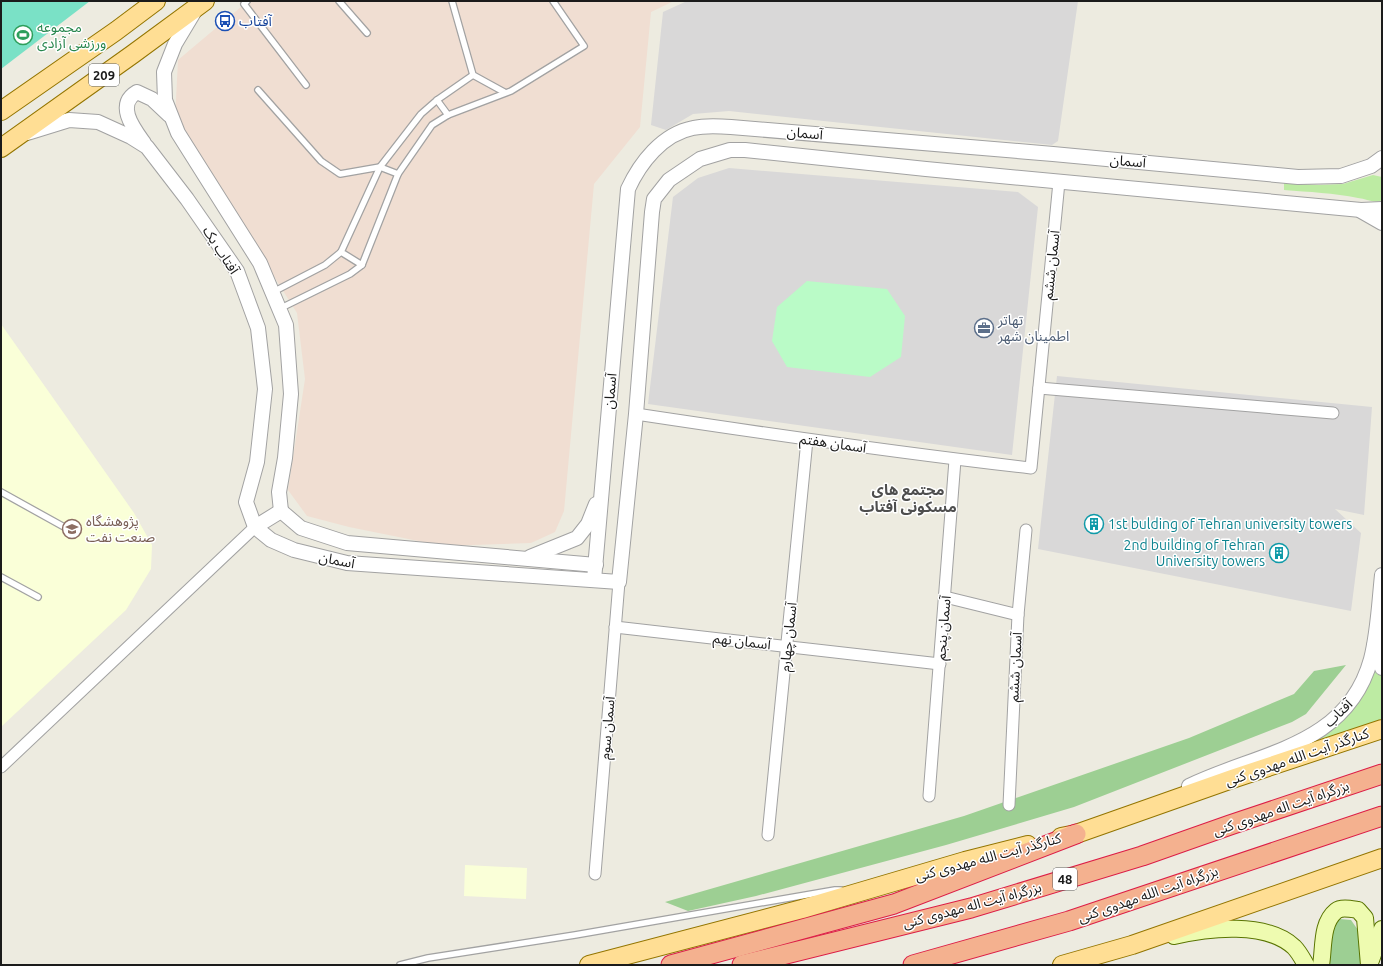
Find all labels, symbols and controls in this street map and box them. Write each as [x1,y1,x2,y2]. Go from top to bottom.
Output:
bus stop icon: آفتاب [214,10,236,32]
place label: آفتاب [239,13,273,29]
place label: مجموعه ورزشی آزادی [37,19,106,52]
sports icon: مجموعه ورزشی آزادی [12,24,34,46]
road number: 209 [89,64,119,86]
street label: آسمان [786,123,825,144]
street label: آسمان [1109,151,1148,172]
street label: آفتاب یک [199,223,243,278]
street label: آسمان ششم [1039,228,1066,301]
place label: تهاتر اطمینان شهر [997,312,1069,345]
office icon: تهاتر اطمینان شهر [973,317,995,339]
street label: آسمان [600,371,621,410]
street label: آسمان هفتم [798,430,868,459]
district label: مجتمع های مسکونی آفتاب [859,481,957,516]
place label: پژوهشگاه صنعت نفت [86,513,156,545]
building icon: 1st bulding of Tehran university towers [1083,513,1105,535]
place label: 1st bulding of Tehran university towers [1108,516,1352,532]
school or university icon: پژوهشگاه صنعت نفت [61,518,83,540]
place label: 2nd building of Tehran University towers [1124,537,1265,569]
building icon: 2nd building of Tehran University towers [1268,542,1290,564]
street label: آسمان [318,549,357,572]
street label: آسمان پنجم [932,594,957,661]
street label: آسمان چهارم [776,600,803,673]
street label: آسمان نهم [712,630,773,656]
street label: آسمان ششم [1005,631,1028,703]
street label: آسمان سوم [596,695,621,761]
street label: آفتاب [1321,695,1356,730]
street label: کنارگذر آیت الله مهدوی کنی [1223,725,1371,790]
street label: بزرگراه آیت اله مهدوی کنی [1211,777,1352,840]
street label: کنارگذر آیت الله مهدوی کنی [913,830,1063,885]
street label: بزرگراه آیت الله مهدوی کنی [1076,862,1221,926]
road number: 48 [1053,868,1077,890]
street label: بزرگراه آیت اله مهدوی کنی [901,879,1044,932]

